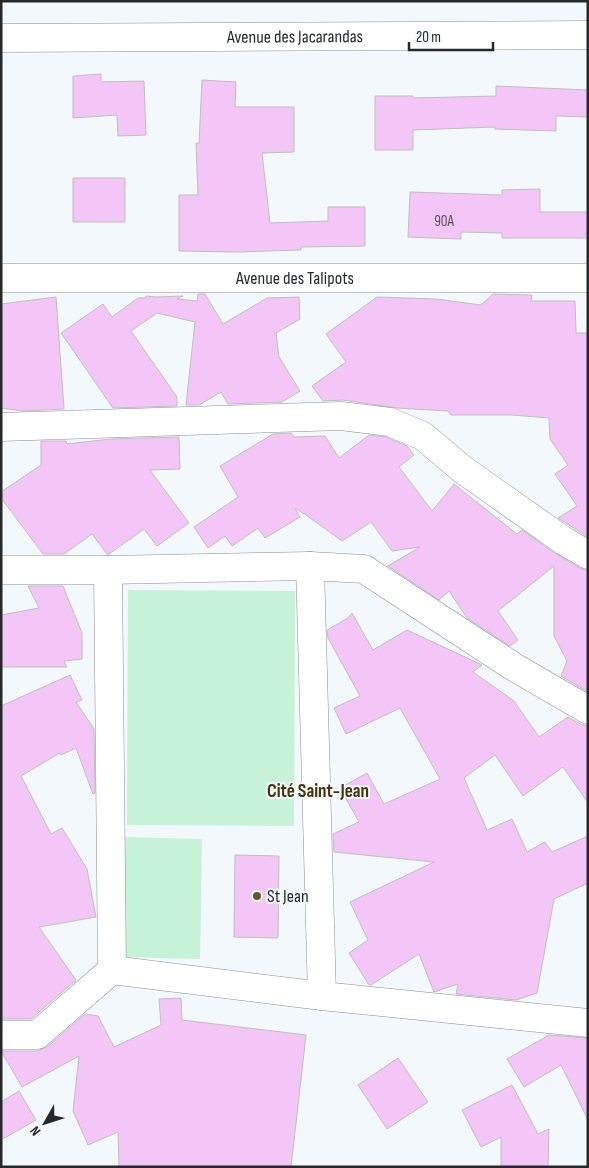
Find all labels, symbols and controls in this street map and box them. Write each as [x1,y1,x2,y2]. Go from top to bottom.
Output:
scale bar [409,20,493,52]
street label: Avenue des Jacarandas [226,26,363,48]
text: 20 m [416,28,441,47]
house number: 90A [434,212,454,231]
street label: Avenue des Talipots [235,268,354,289]
district label: Cité Saint-Jean [267,780,369,803]
place label: St Jean [267,886,309,907]
marker: St Jean [251,890,263,902]
north arrow [20,1098,70,1148]
text: N [26,1123,44,1139]

